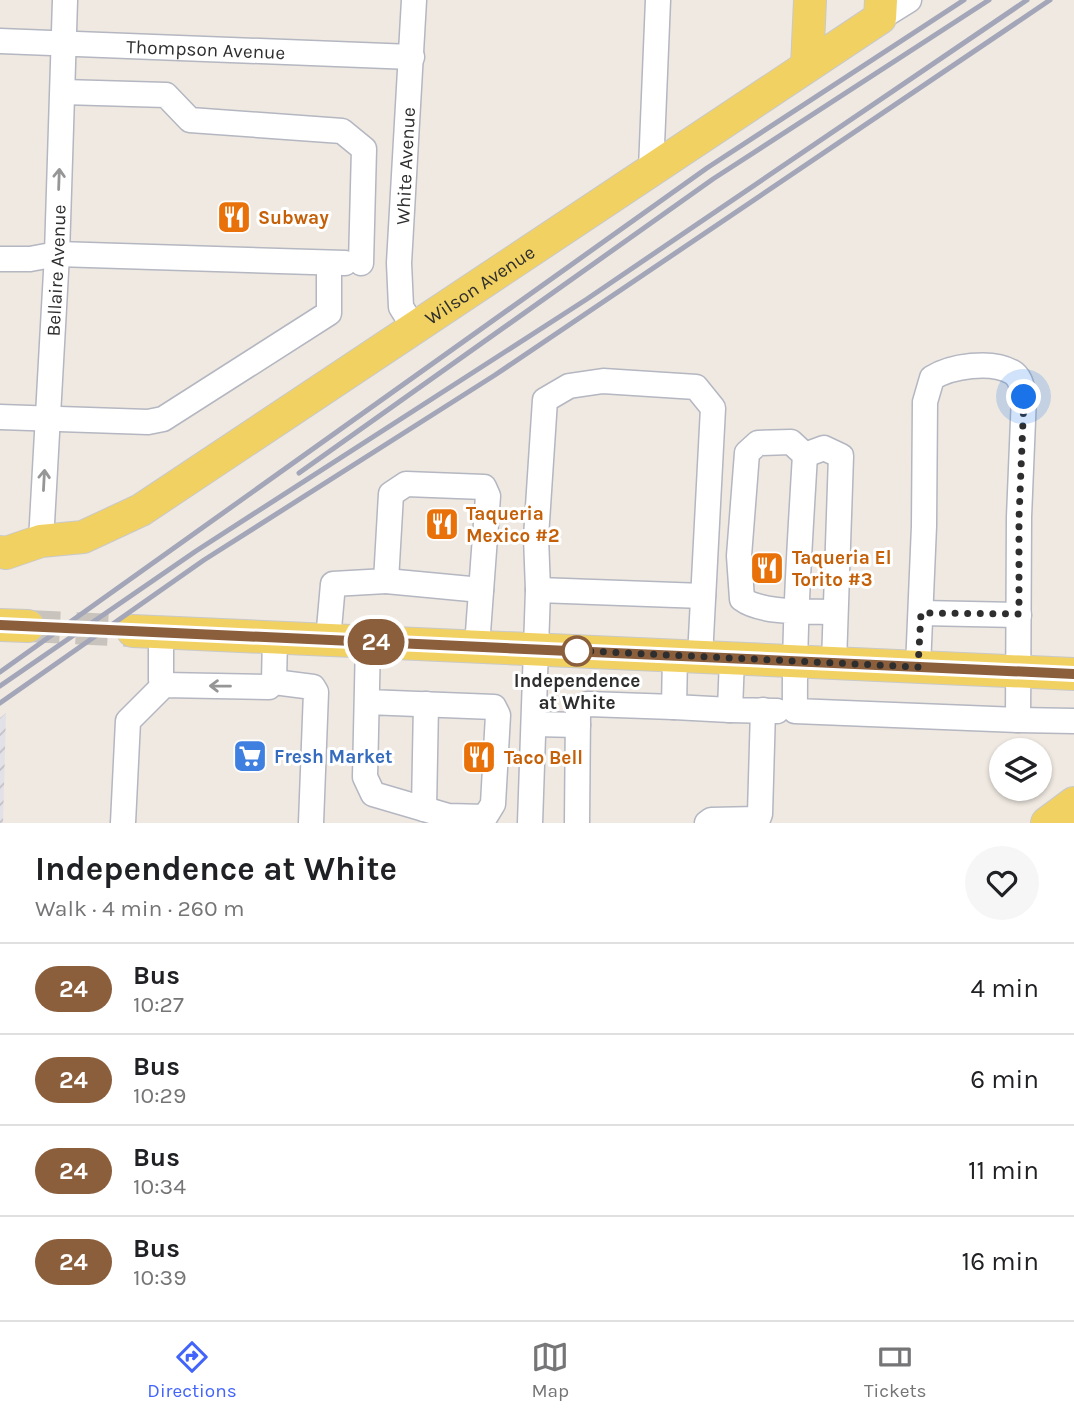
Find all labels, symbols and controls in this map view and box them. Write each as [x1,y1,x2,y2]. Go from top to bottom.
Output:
street label: Thompson Avenue [126,36,286,64]
street label: White Avenue [392,107,420,226]
one-way arrow [53,168,66,191]
restaurant icon: Subway [215,198,253,236]
street label: Bellaire Avenue [42,204,71,337]
place label: Subway [258,207,329,229]
street label: Wilson Avenue [421,241,539,330]
your location [1006,379,1041,414]
one-way arrow [38,469,51,491]
place label: Taqueria Mexico #2 [466,503,559,547]
restaurant icon: Taqueria Mexico #2 [423,505,461,543]
place label: Taqueria El Torito #3 [792,547,892,591]
restaurant icon: Taqueria El Torito #3 [748,549,786,587]
line badge: 24 [344,619,408,665]
text: 24 [362,628,390,656]
marker: Independence at White [562,636,592,666]
place label: Independence at White [514,670,640,714]
one-way arrow [208,679,231,693]
supermarket icon: Fresh Market [231,737,269,775]
restaurant icon: Taco Bell [460,738,498,776]
map controls [989,738,1052,801]
button: layers [989,738,1052,801]
place label: Fresh Market [274,746,393,768]
place label: Taco Bell [504,747,583,769]
button: heart [965,846,1039,920]
text: Independence at White [35,850,397,888]
text: Walk · 4 min · 260 m [35,895,245,922]
text: Bus [133,960,180,991]
text: 4 min [971,973,1039,1004]
text: 24 [59,975,88,1003]
text: 10:27 [133,991,184,1018]
text: Bus [133,1051,180,1082]
text: 6 min [970,1064,1039,1095]
text: 24 [59,1066,88,1094]
text: 10:29 [133,1082,186,1109]
text: Bus [133,1142,180,1173]
text: 11 min [968,1155,1039,1186]
text: 24 [59,1157,88,1185]
text: 10:34 [133,1173,186,1200]
text: Bus [133,1233,180,1264]
text: 16 min [962,1246,1039,1277]
text: 24 [59,1248,88,1276]
text: 10:39 [133,1264,186,1291]
tab: Directions [147,1338,237,1402]
tab: Map [531,1338,569,1402]
tab: Tickets [864,1338,927,1402]

